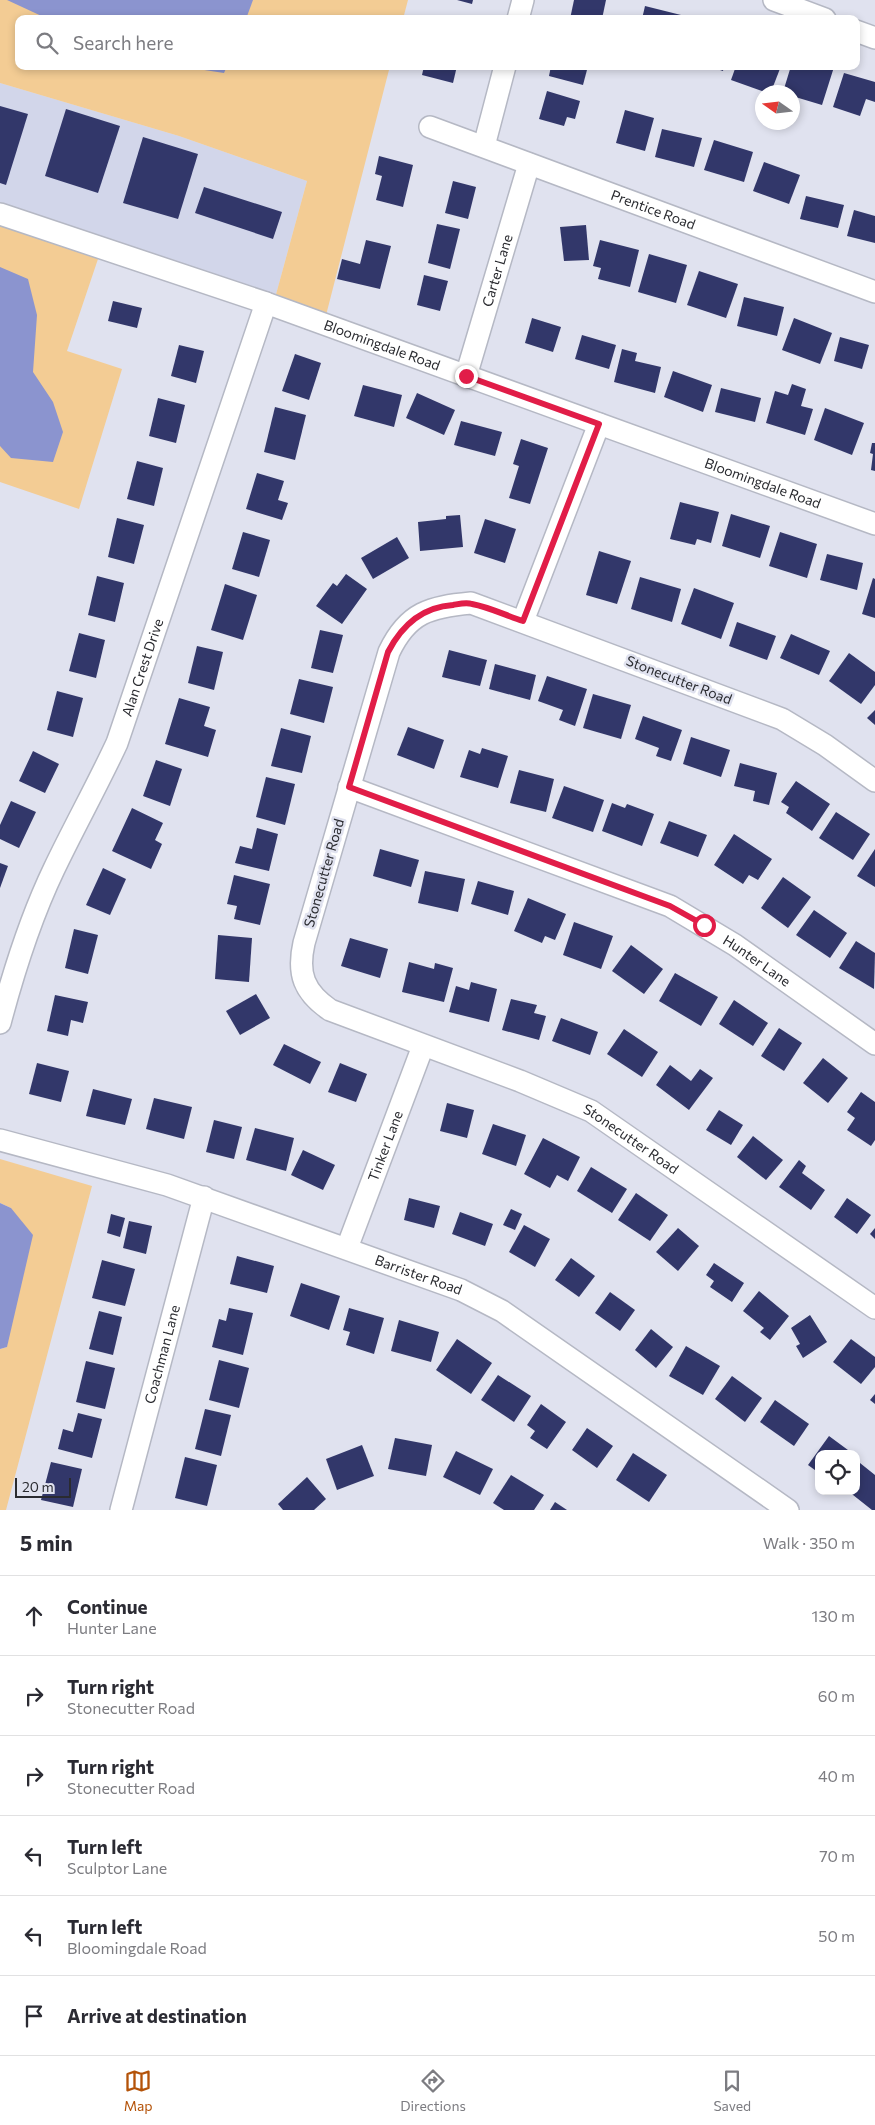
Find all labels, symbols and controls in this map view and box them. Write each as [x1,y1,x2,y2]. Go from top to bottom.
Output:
search box [15,15,860,70]
icon: search [33,29,61,57]
text: Search here [73,31,173,54]
north arrow [755,85,800,130]
street label: Prentice Road [609,186,698,233]
street label: Carter Lane [478,232,516,309]
street label: Bloomingdale Road [322,316,443,374]
route end [455,365,478,388]
street label: Bloomingdale Road [703,454,823,512]
street label: Alan Crest Drive [118,616,167,719]
street label: Stonecutter Road [624,652,734,708]
street label: Stonecutter Road [300,817,347,929]
route start [693,914,716,937]
street label: Hunter Lane [720,931,794,990]
street label: Stonecutter Road [581,1100,682,1177]
street label: Tinker Lane [364,1108,406,1184]
street label: Barrister Road [373,1251,465,1298]
street label: Coachman Lane [141,1303,183,1405]
map controls [815,1450,860,1495]
button: locate [815,1450,860,1495]
scale bar [15,1475,71,1498]
text: 20 m [22,1478,54,1495]
text: 5 min [20,1530,73,1555]
text: Walk · 350 m [763,1533,855,1552]
text: Continue [67,1595,147,1618]
icon: ahead [20,1602,48,1630]
text: 130 m [812,1606,855,1625]
text: Hunter Lane [67,1618,157,1637]
text: Turn right [67,1675,154,1698]
icon: right [20,1682,48,1710]
text: 60 m [818,1686,855,1705]
text: Stonecutter Road [67,1698,195,1717]
text: Turn right [67,1755,154,1778]
icon: right [20,1762,48,1790]
text: 40 m [818,1766,855,1785]
text: Stonecutter Road [67,1778,195,1797]
text: Turn left [67,1835,142,1858]
icon: left [20,1842,48,1870]
text: 70 m [819,1846,855,1865]
text: Sculptor Lane [67,1858,167,1877]
text: Turn left [67,1915,142,1938]
icon: left [20,1922,48,1950]
text: 50 m [818,1926,855,1945]
text: Bloomingdale Road [67,1938,207,1957]
icon: arrive [20,2002,48,2030]
text: Arrive at destination [67,2004,247,2027]
tab: Map [124,2067,153,2114]
tab: Directions [400,2067,466,2114]
tab: Saved [713,2067,751,2114]

